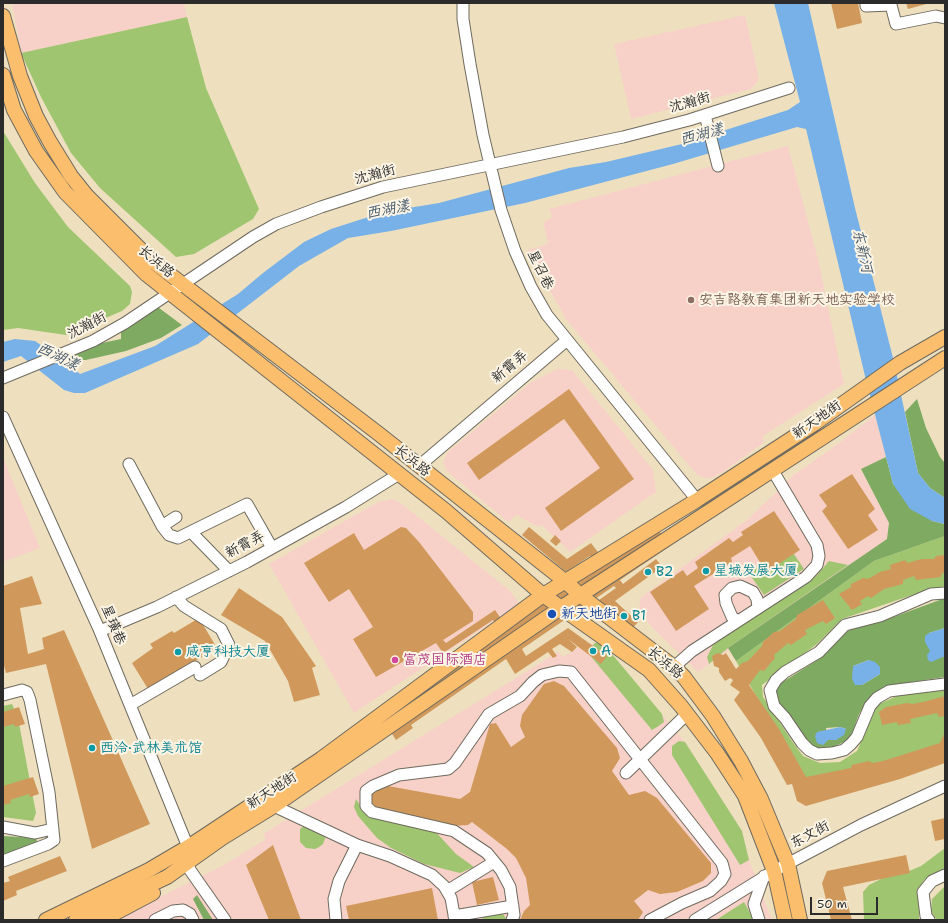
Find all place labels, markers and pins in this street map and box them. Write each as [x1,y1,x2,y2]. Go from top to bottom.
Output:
place label: 安吉路教育集团新天地实验学校 [699,292,895,308]
marker: 安吉路教育集团新天地实验学校 [686,295,696,305]
place label: 星城发展大厦 [714,563,798,579]
place label: B2 [656,564,674,580]
marker: 星城发展大厦 [701,566,711,576]
marker: B2 [643,567,653,577]
place label: 新天地街 [561,606,617,622]
marker: 新天地街 [546,608,558,620]
place label: B1 [632,608,646,624]
marker: B1 [619,611,629,621]
place label: A [601,643,611,659]
place label: 咸亨科技大厦 [186,644,270,660]
marker: A [588,646,598,656]
marker: 咸亨科技大厦 [173,647,183,657]
place label: 富茂国际酒店 [403,652,487,668]
marker: 富茂国际酒店 [390,655,400,665]
place label: 西泠·武林美术馆 [100,740,202,756]
marker: 西泠·武林美术馆 [87,743,97,753]

